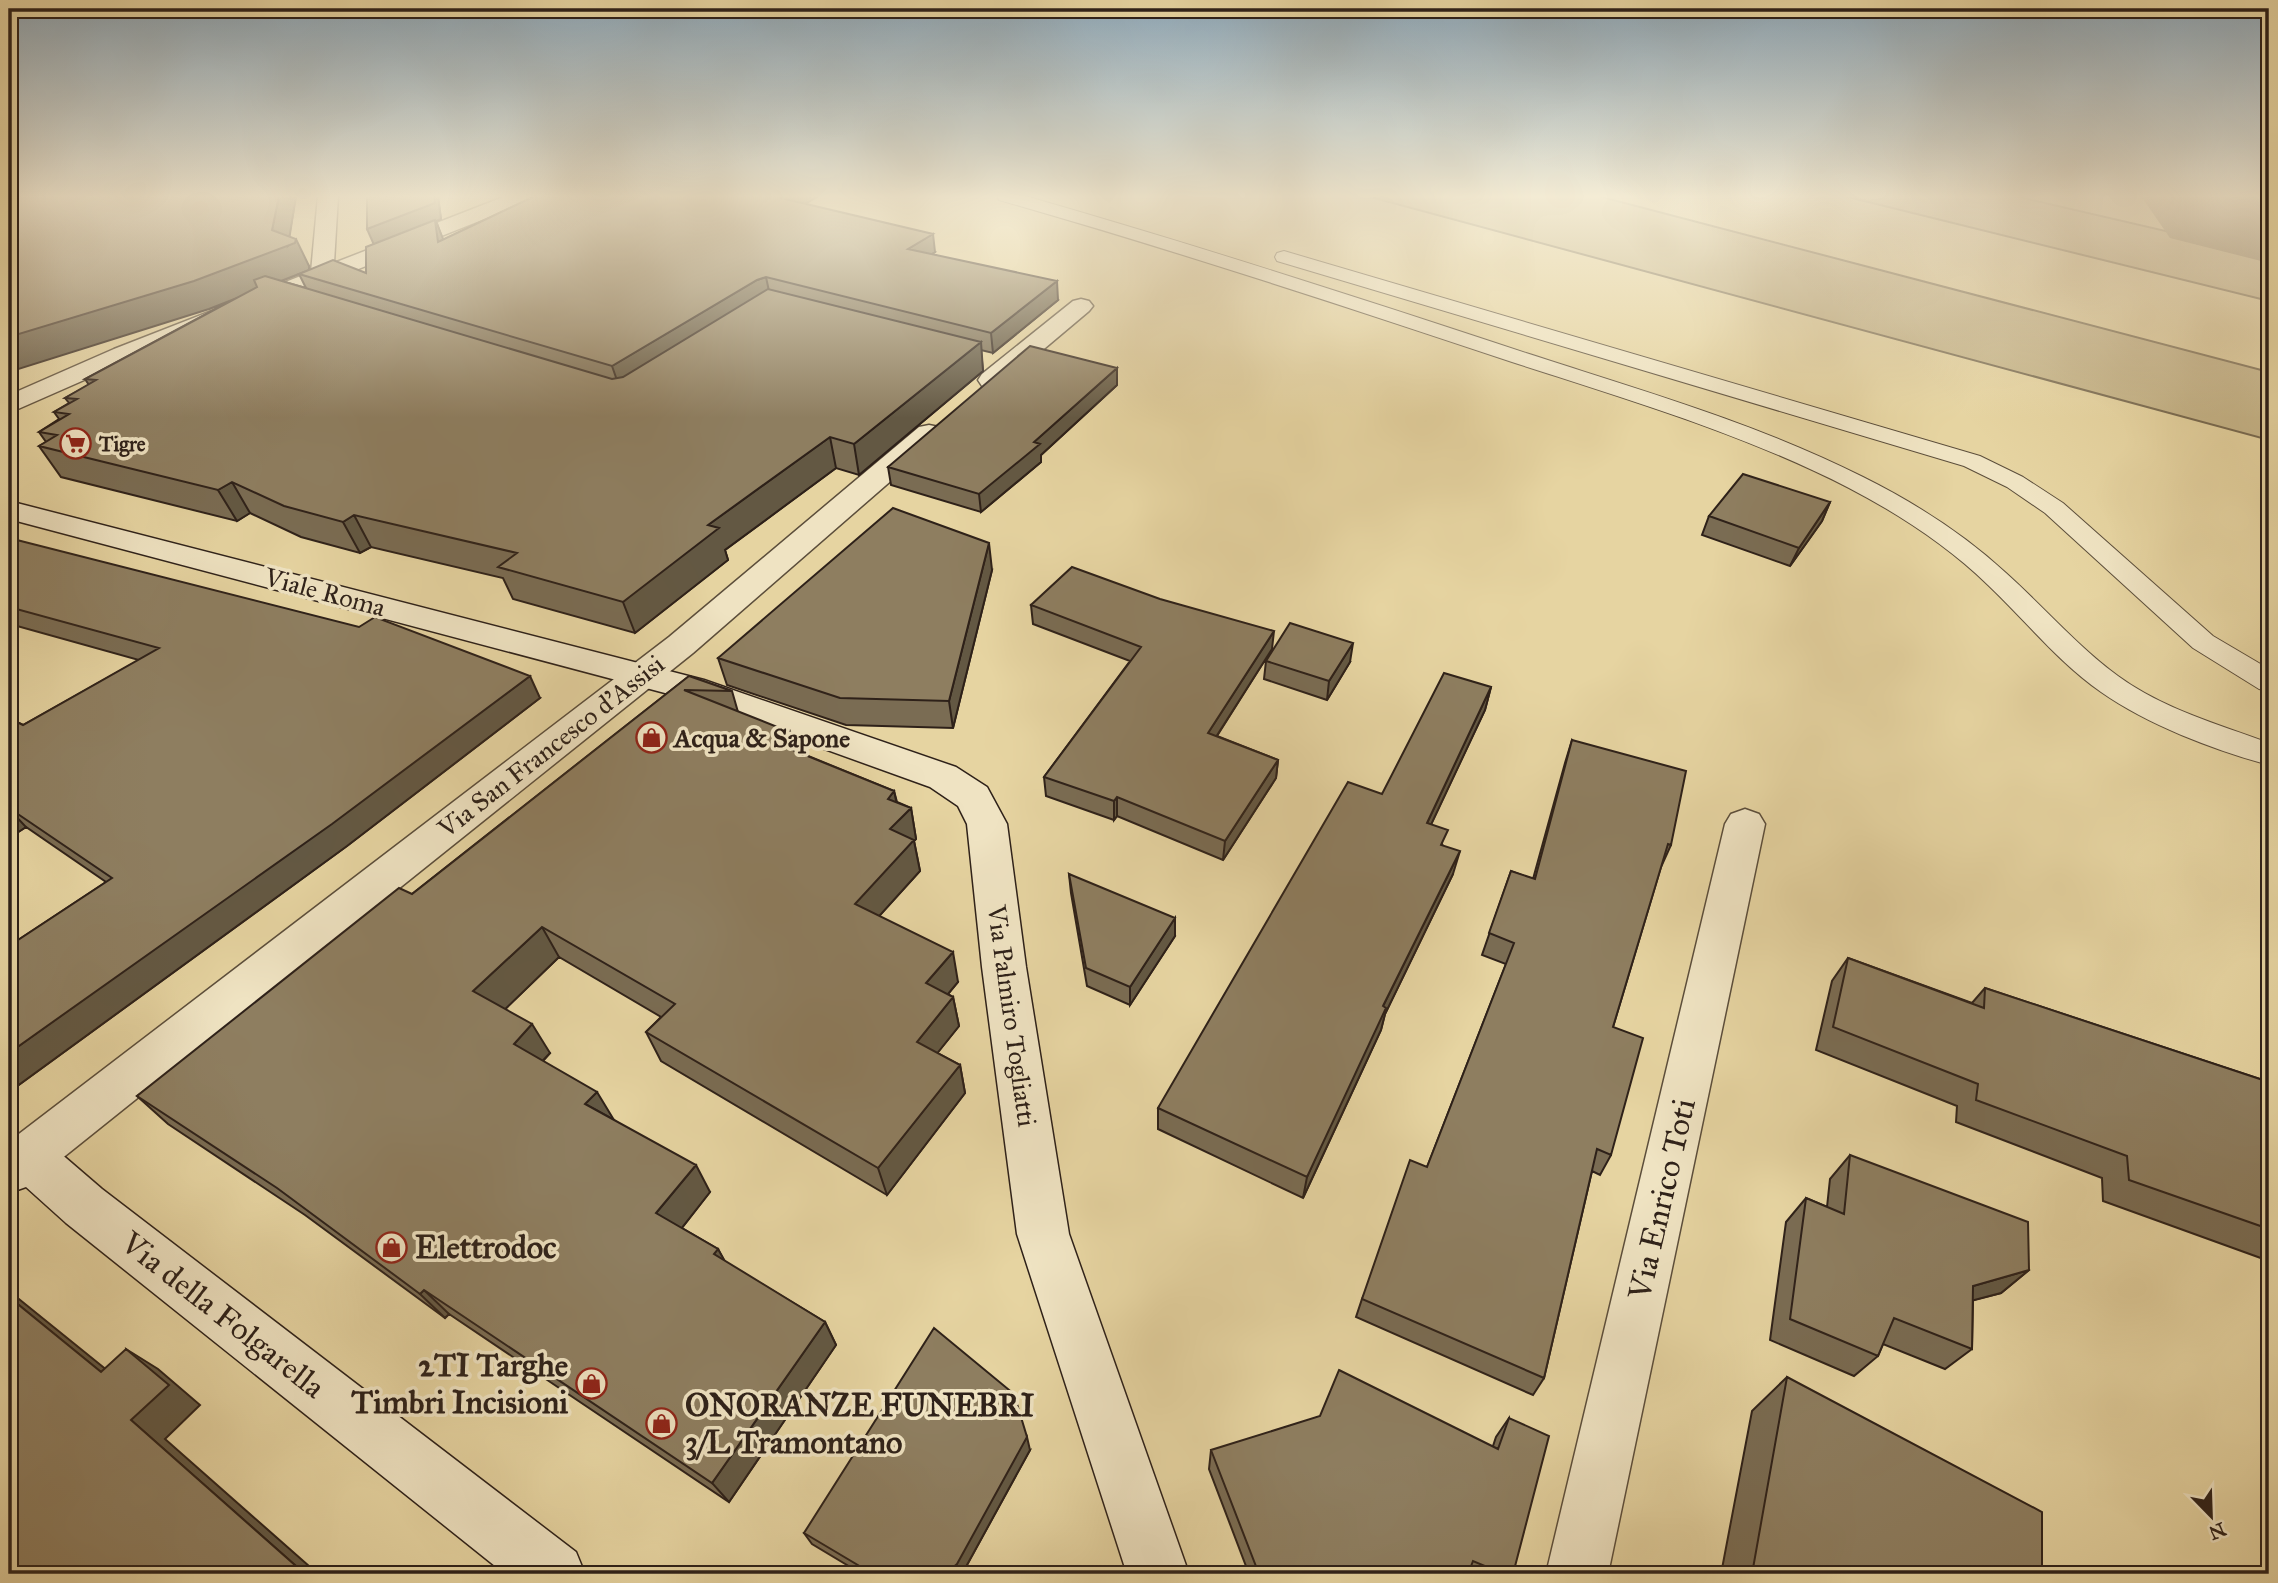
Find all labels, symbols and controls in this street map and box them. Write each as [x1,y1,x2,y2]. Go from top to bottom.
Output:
supermarket icon: Tigre [59,427,93,461]
place label: Tigre [98,431,146,457]
street label: Viale Roma [260,560,389,623]
street label: Via San Francesco d'Assisi [431,648,671,845]
shop icon: Acqua & Sapone [634,721,668,755]
place label: Acqua & Sapone [672,722,850,754]
street label: Via Palmiro Togliatti [980,902,1043,1129]
street label: Via Enrico Toti [1620,1095,1704,1304]
street label: Via della Folgarella [112,1223,333,1407]
place label: Elettrodoc [415,1228,557,1267]
shop icon: Elettrodoc [375,1230,409,1264]
place label: 2TI Targhe Timbri Incisioni [351,1346,568,1422]
shop icon: 2TI Targhe Timbri Incisioni [574,1366,608,1400]
place label: ONORANZE FUNEBRI 3/L Tramontano [685,1386,1035,1462]
shop icon: ONORANZE FUNEBRI 3/L Tramontano [645,1406,679,1440]
north arrow [2176,1482,2246,1552]
text: N [2206,1517,2229,1545]

